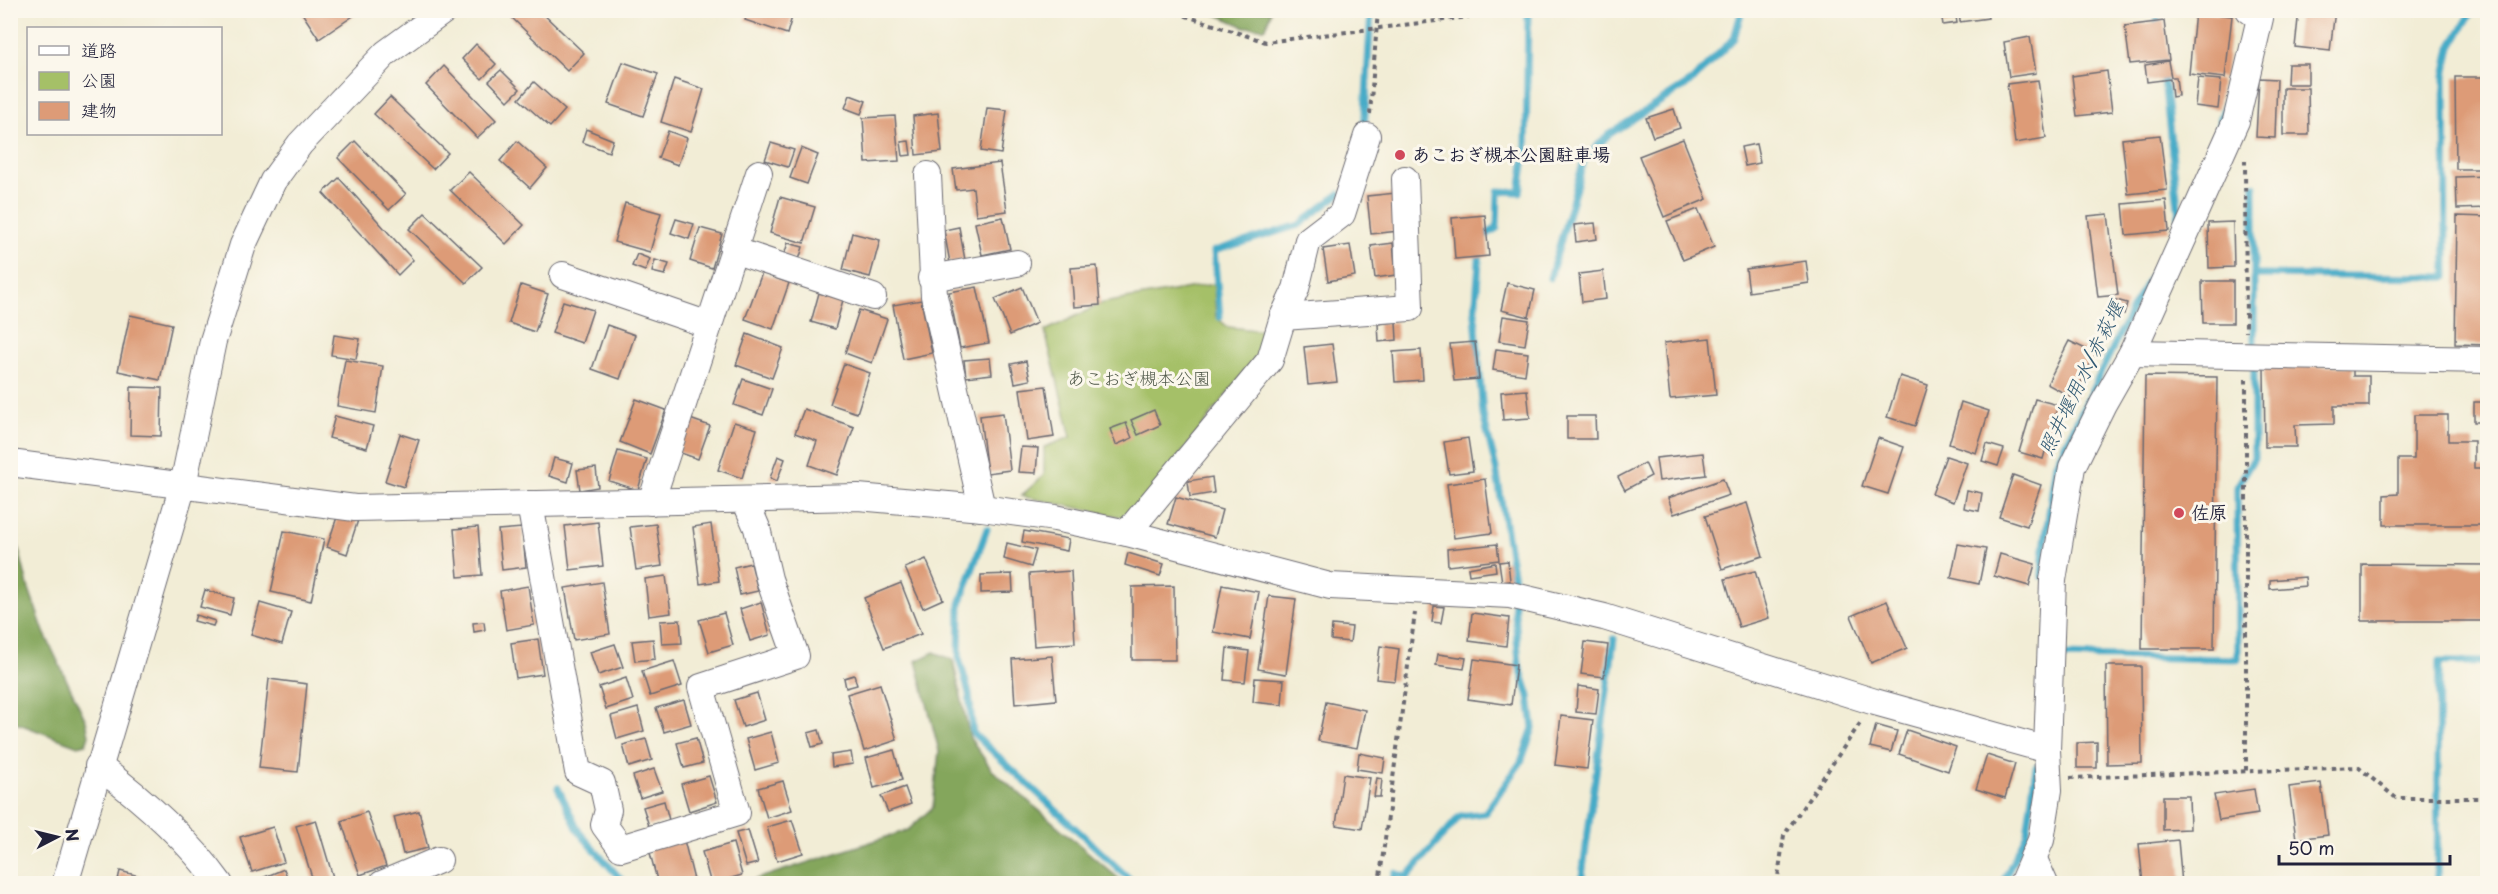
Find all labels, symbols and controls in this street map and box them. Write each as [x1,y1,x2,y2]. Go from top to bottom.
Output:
legend [27,27,222,135]
text: 道路 [81,36,117,63]
text: 公園 [81,66,117,93]
text: 建物 [81,96,117,123]
place label: あこおぎ槻本公園駐車場 [1412,140,1610,167]
marker: あこおぎ槻本公園駐車場 [1393,148,1407,162]
water label: 照井堰用水/赤萩堰 [2030,294,2131,460]
park label: あこおぎ槻本公園 [1067,364,1211,391]
place label: 佐原 [2191,498,2227,525]
marker: 佐原 [2172,506,2186,520]
north arrow [27,807,87,867]
text: N [60,827,86,843]
scale bar [2279,828,2450,866]
text: 50 m [2288,834,2335,861]

